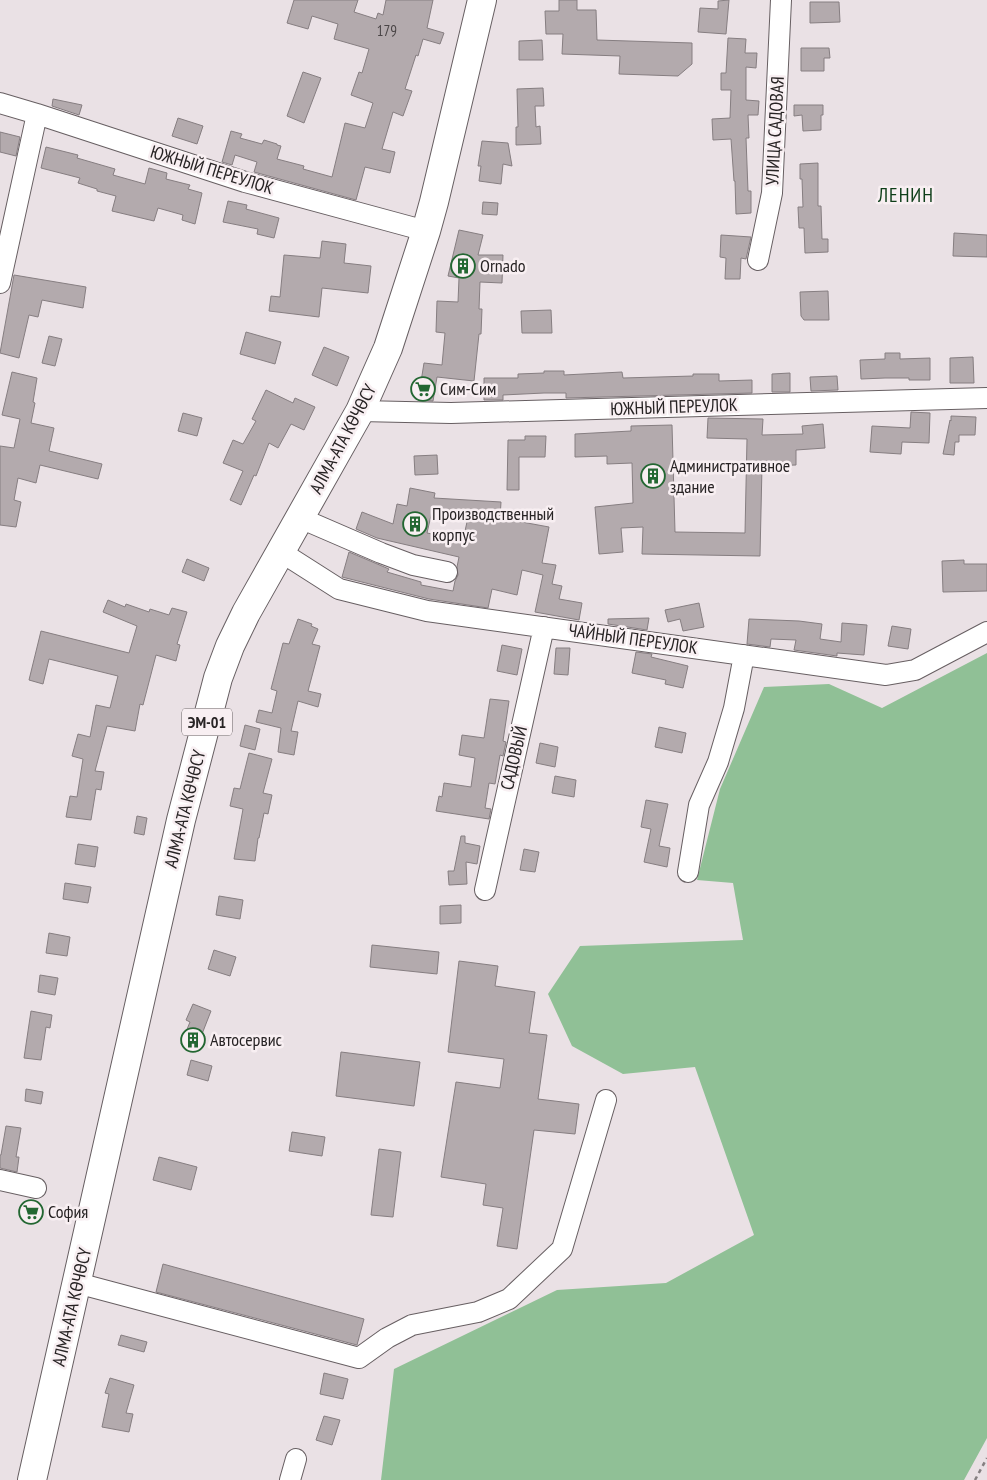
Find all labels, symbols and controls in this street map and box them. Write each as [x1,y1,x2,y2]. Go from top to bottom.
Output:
house number: 179 [377,21,397,40]
street label: УЛИЦА САДОВАЯ [760,76,789,186]
street label: ЮЖНЫЙ ПЕРЕУЛОК [148,140,277,199]
district label: ЛЕНИН [877,182,934,208]
building icon: Ornado [450,253,476,279]
place label: Ornado [480,254,526,277]
supermarket icon: Сим-Сим [410,376,436,402]
place label: Сим-Сим [440,377,496,400]
street label: АЛМА-АТА КӨЧӨСҮ [304,379,381,498]
street label: ЮЖНЫЙ ПЕРЕУЛОК [610,393,738,420]
place label: Административное здание [670,454,790,498]
building icon: Административное здание [640,463,666,489]
place label: Производственный корпус [432,502,554,546]
building icon: Производственный корпус [402,511,428,537]
street label: ЧАЙНЫЙ ПЕРЕУЛОК [567,618,699,659]
road number: ЭМ-01 [182,709,232,736]
street label: САДОВЫЙ [495,724,532,792]
street label: АЛМА-АТА КӨЧӨСҮ [159,747,210,870]
building icon: Автосервис [180,1027,206,1053]
place label: Автосервис [210,1028,283,1051]
supermarket icon: София [18,1199,44,1225]
place label: София [48,1200,88,1223]
street label: АЛМА-АТА КӨЧӨСҮ [47,1245,96,1368]

